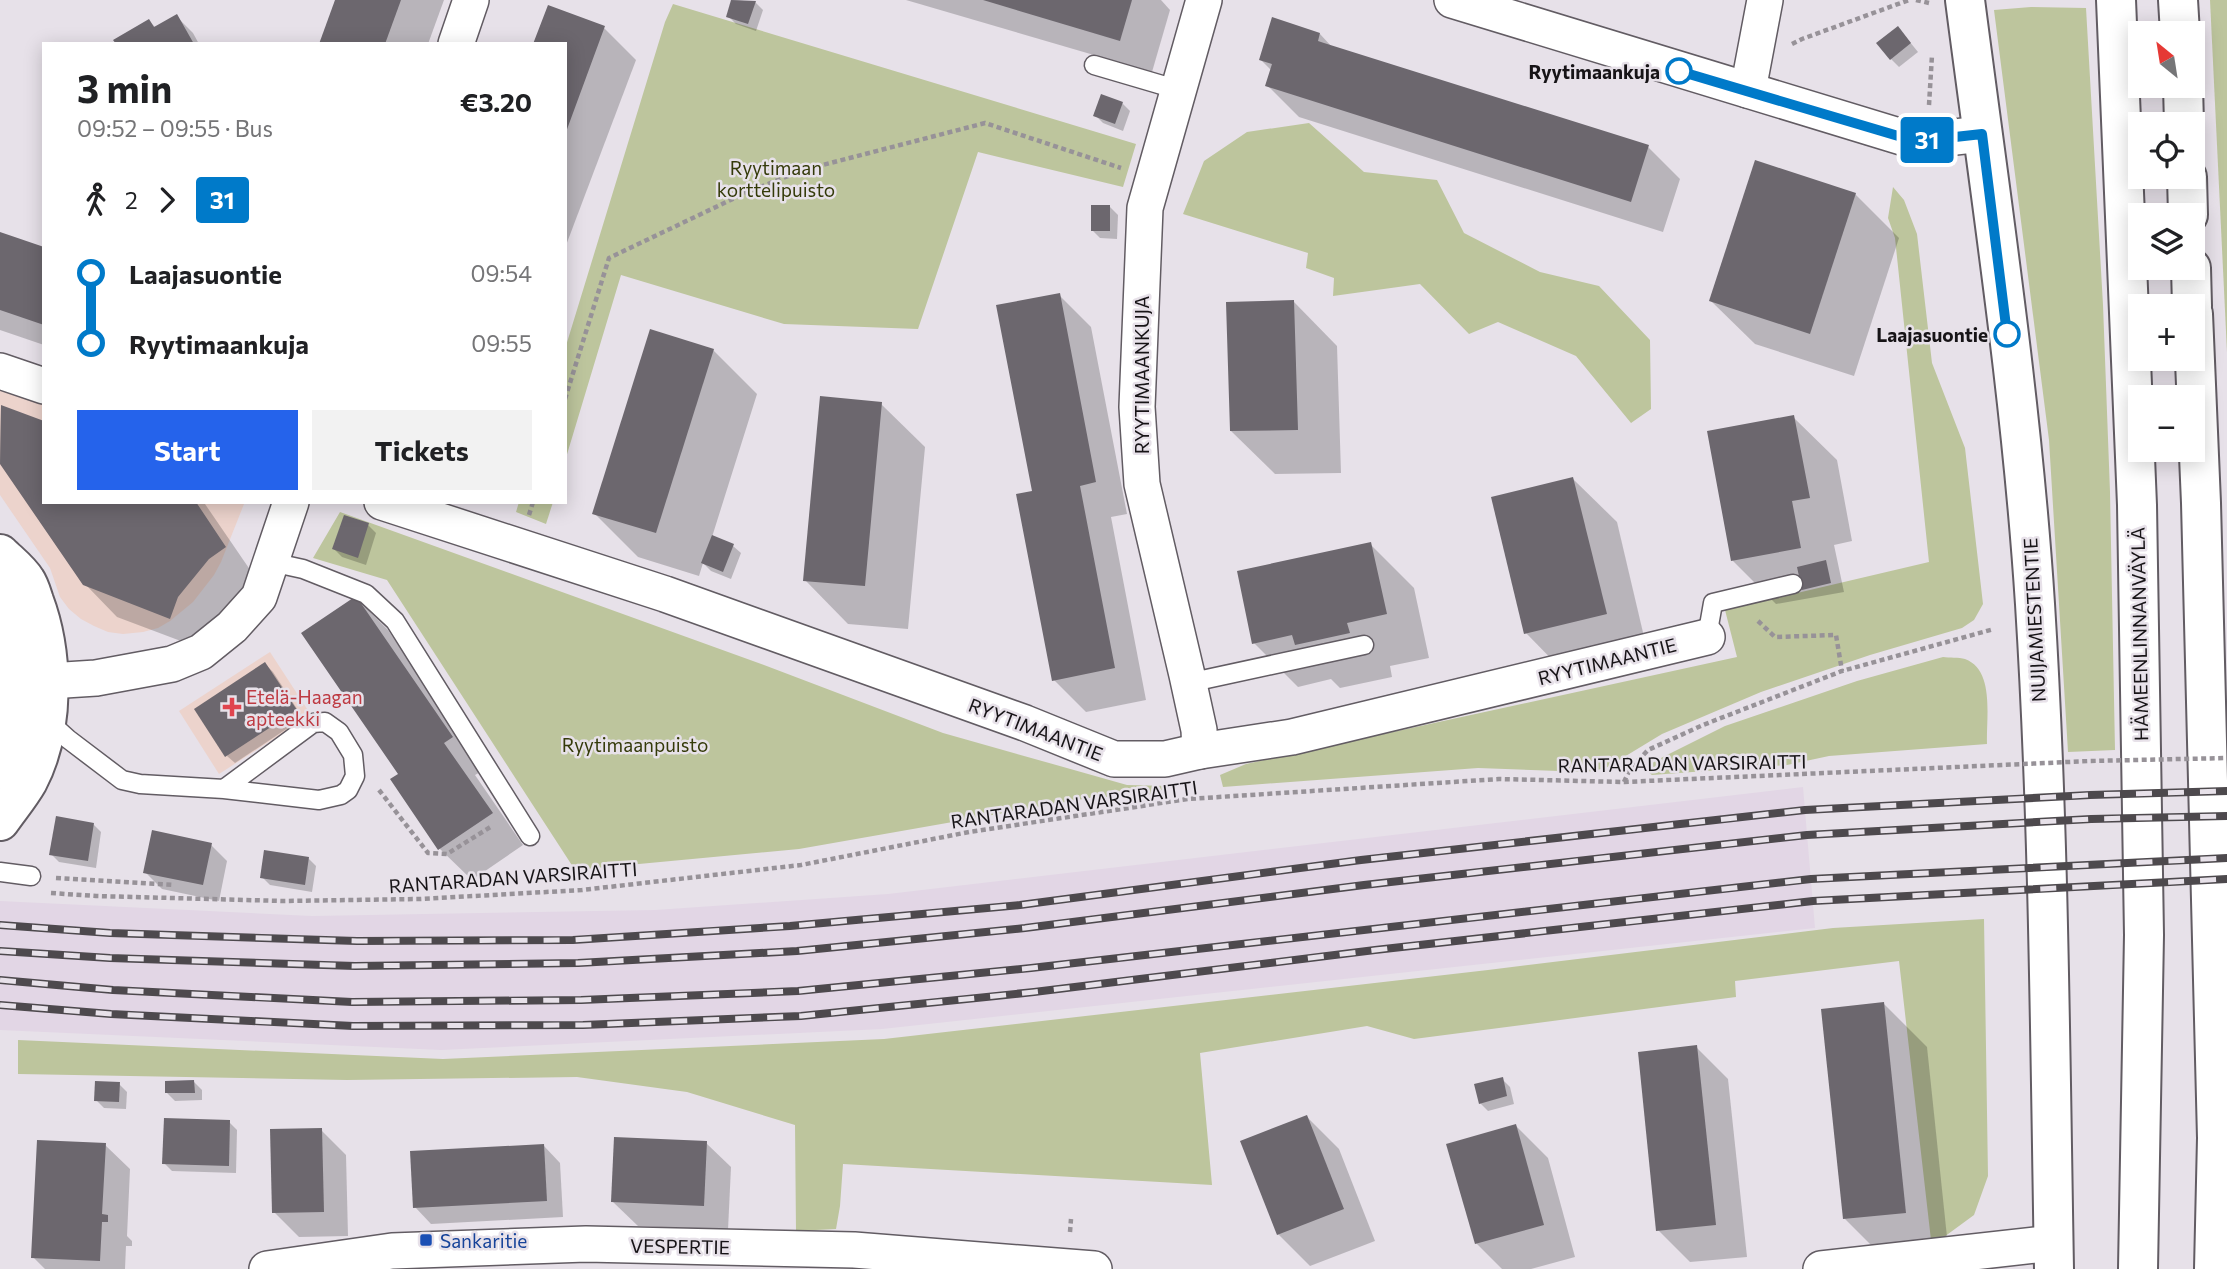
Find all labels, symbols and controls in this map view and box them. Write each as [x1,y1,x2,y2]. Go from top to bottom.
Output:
north arrow [2128,21,2205,98]
map controls [2128,21,2205,462]
marker: Ryytimaankuja [1666,58,1692,84]
place label: Ryytimaankuja [1528,60,1660,83]
text: 3 min [77,64,172,111]
text: €3.20 [460,86,532,117]
button: locate [2128,112,2205,189]
text: 09:52 – 09:55 · Bus [77,114,273,142]
line badge: 31 [1896,117,1958,163]
text: 31 [1915,125,1939,154]
park label: Ryytimaan korttelipuisto [717,156,835,201]
icon: walk [77,181,115,219]
icon: forward [148,181,186,219]
text: 31 [210,185,235,214]
text: 2 [125,186,138,214]
button: layers [2128,203,2205,280]
text: Laajasuontie [129,258,282,289]
text: 09:54 [471,259,532,287]
button: + [2128,294,2205,371]
street label: RYYTIMAANKUJA [1130,296,1153,454]
marker: Laajasuontie [1994,321,2020,347]
place label: Laajasuontie [1876,323,1988,346]
text: Ryytimaankuja [129,328,309,359]
text: 09:55 [471,329,532,357]
button: − [2128,385,2205,462]
button: Start [77,410,298,490]
button: Tickets [312,410,532,490]
street label: HÄMEENLINNANVÄYLÄ [2126,527,2152,741]
street label: NUIJAMIESTENTIE [2018,537,2050,703]
street label: RYYTIMAANTIE [1535,633,1679,689]
place label: Etelä-Haagan apteekki [246,685,363,730]
street label: RYYTIMAANTIE [966,693,1106,765]
marker: Etelä-Haagan apteekki [224,699,240,715]
park label: Ryytimaanpuisto [562,733,708,756]
street label: RANTARADAN VARSIRAITTI [1557,749,1807,777]
street label: RANTARADAN VARSIRAITTI [949,775,1199,833]
street label: RANTARADAN VARSIRAITTI [388,857,638,897]
place label: Sankaritie [440,1229,527,1252]
marker: Sankaritie [418,1232,434,1248]
street label: VESPERTIE [630,1234,730,1258]

